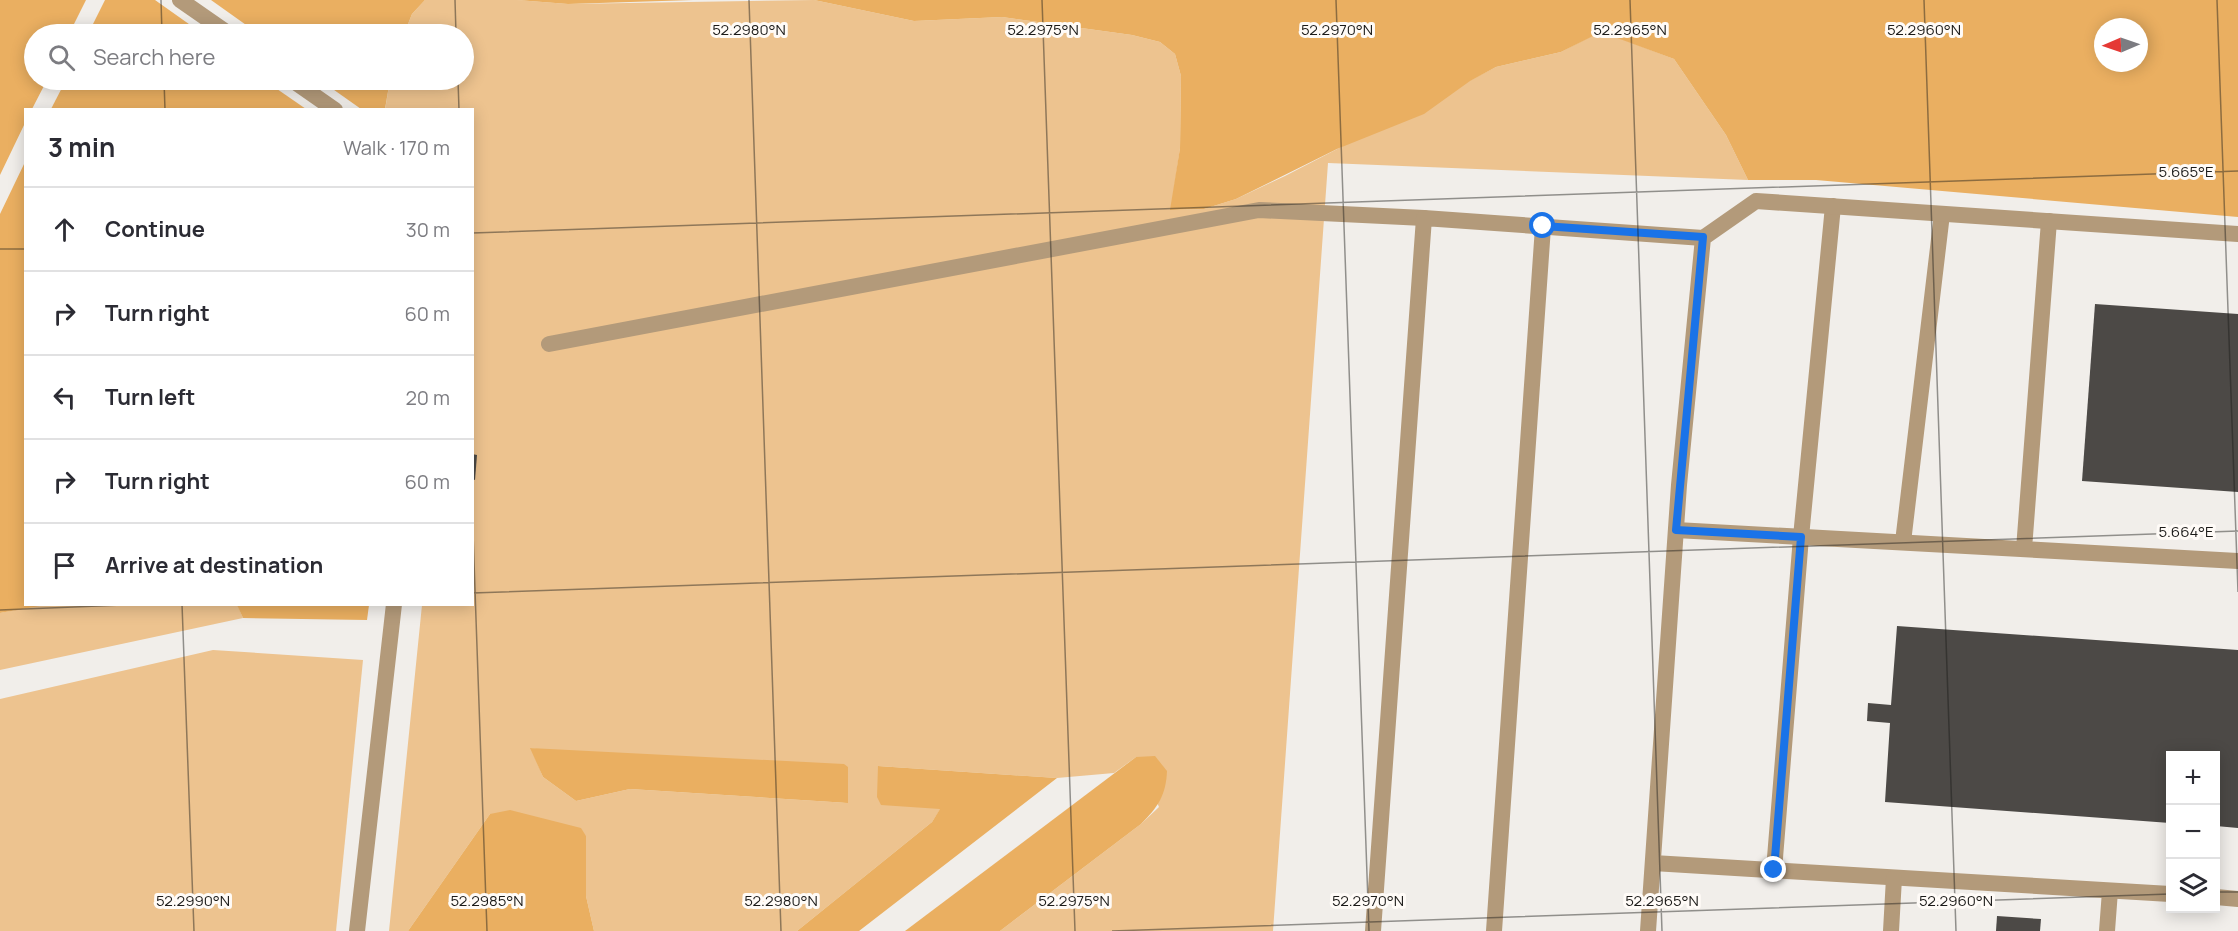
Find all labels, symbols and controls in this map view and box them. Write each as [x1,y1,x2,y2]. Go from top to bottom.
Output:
north arrow [2094,18,2148,72]
text: 52.2980°N [712,19,786,40]
text: 52.2975°N [1007,19,1079,40]
text: 52.2970°N [1301,19,1373,40]
text: 52.2965°N [1593,19,1667,40]
text: 52.2960°N [1887,19,1961,40]
search box [24,24,474,90]
icon: search [45,41,78,74]
text: Search here [93,42,215,72]
text: 3 min [48,129,115,165]
text: Walk · 170 m [343,134,450,161]
text: 5.665°E [2158,161,2214,182]
route start [1529,212,1555,238]
icon: ahead [48,213,81,246]
text: Continue [105,214,205,244]
text: 30 m [406,216,450,243]
icon: right [48,297,81,330]
text: Turn right [105,298,210,328]
text: 60 m [404,300,450,327]
icon: left [48,381,81,414]
text: Turn left [105,382,195,412]
text: 20 m [405,384,450,411]
icon: right [48,465,81,498]
text: Turn right [105,466,210,496]
text: 60 m [404,468,450,495]
text: 5.664°E [2158,521,2214,542]
icon: arrive [48,549,81,582]
text: Arrive at destination [105,550,323,580]
map controls [2166,751,2220,913]
button: + [2166,751,2220,805]
button: − [2166,805,2220,859]
route end [1760,856,1786,882]
button: layers [2166,859,2220,913]
text: 52.2990°N [156,890,230,911]
text: 52.2985°N [451,890,523,911]
text: 52.2980°N [744,890,818,911]
text: 52.2975°N [1038,890,1110,911]
text: 52.2970°N [1332,890,1404,911]
text: 52.2965°N [1625,890,1699,911]
text: 52.2960°N [1919,890,1993,911]

